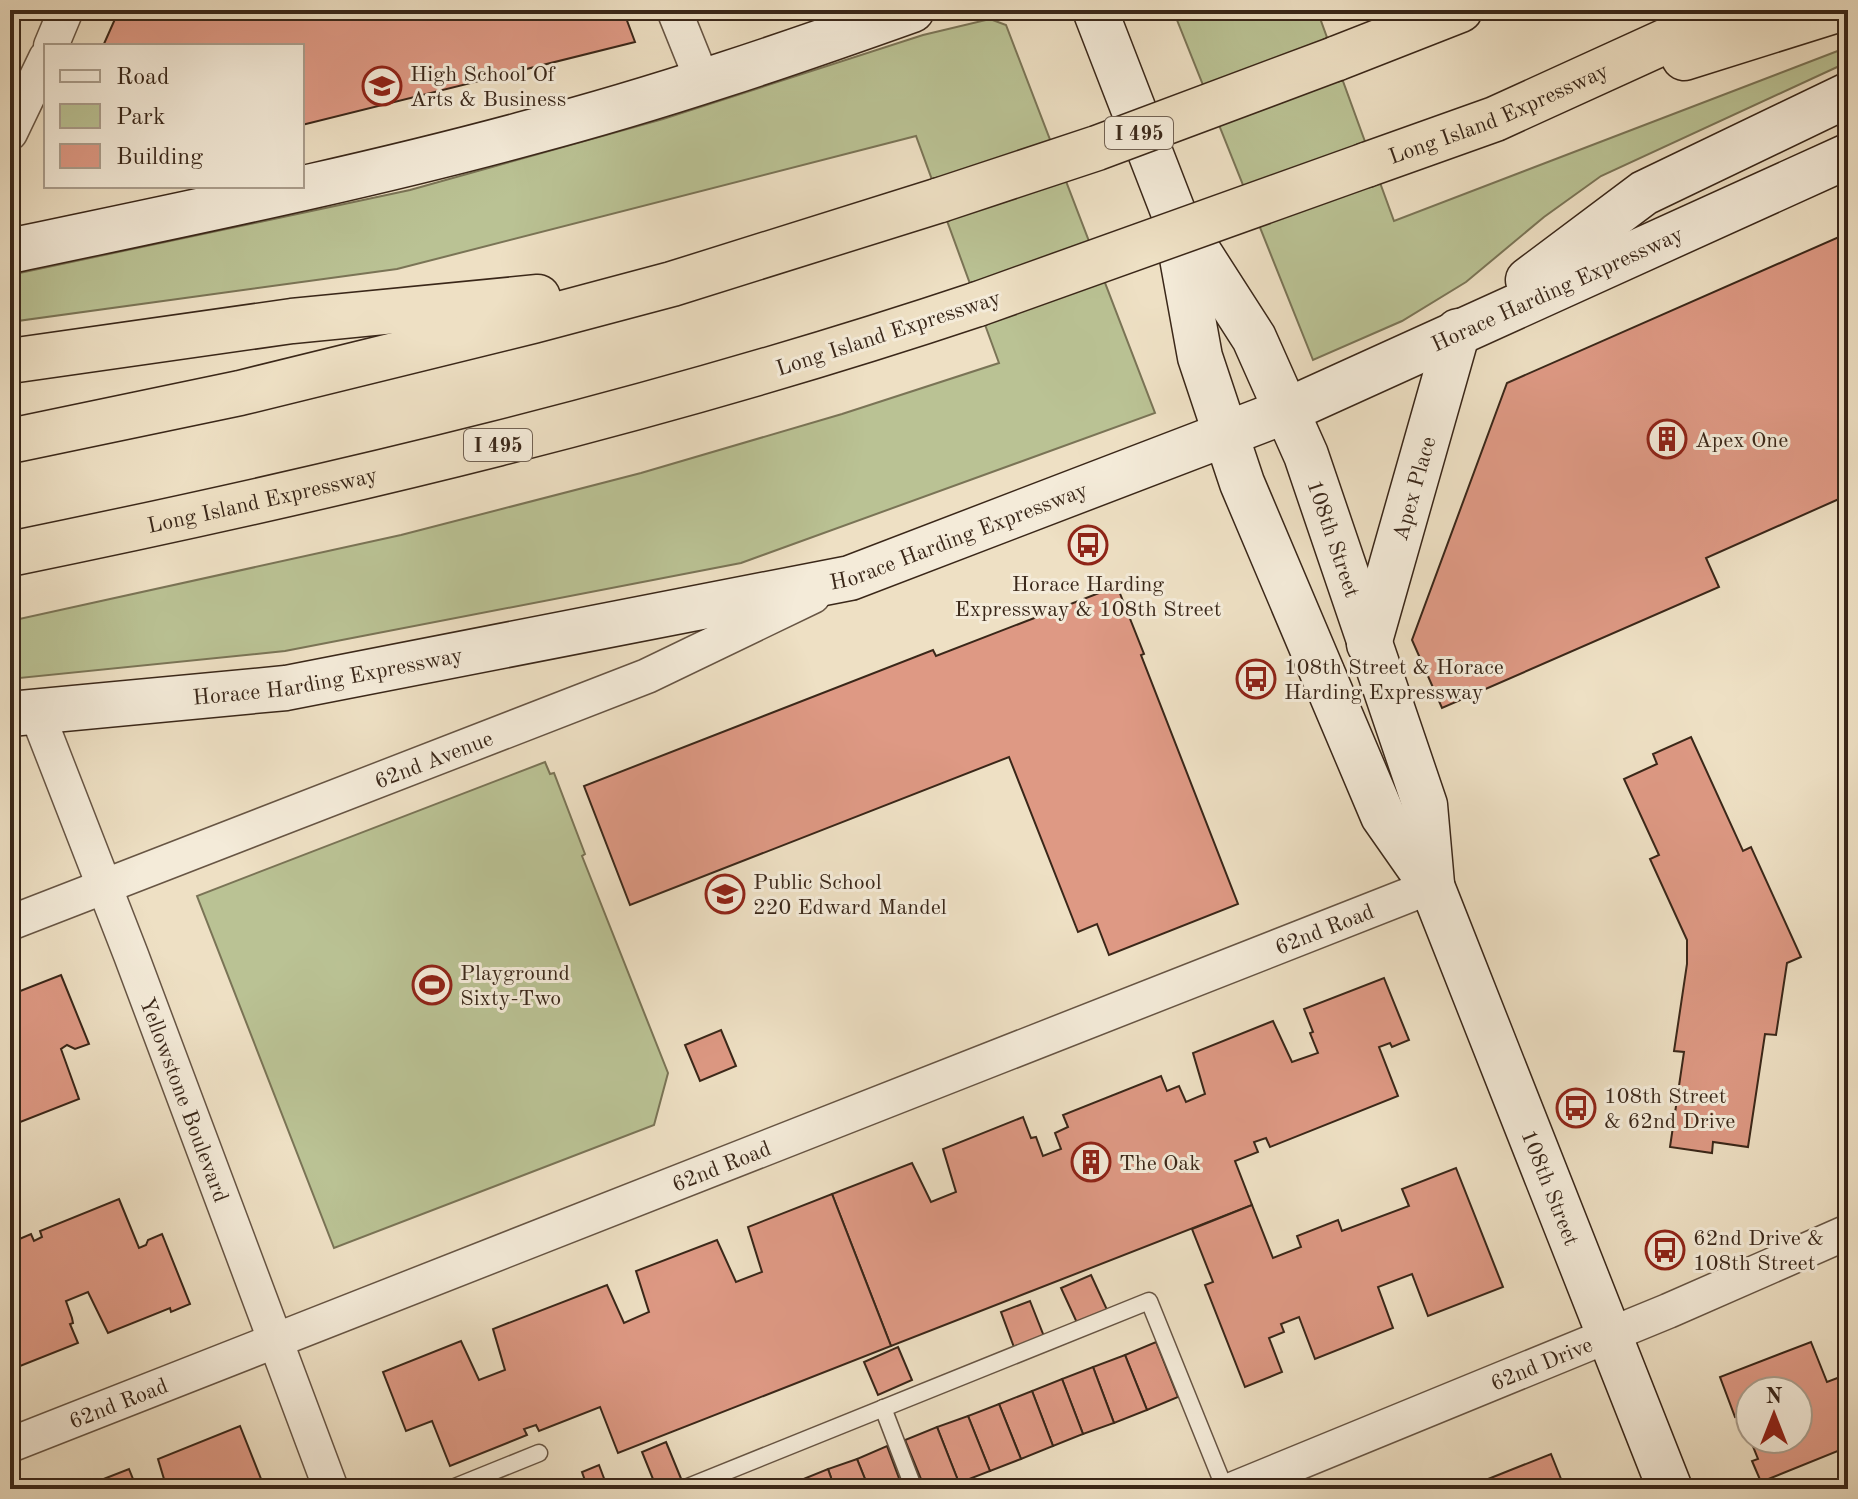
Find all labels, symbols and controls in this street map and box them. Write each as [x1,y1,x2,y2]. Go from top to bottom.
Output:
legend [44,44,304,188]
street label: Long Island Expressway [1386,60,1612,169]
place label: High School Of Arts & Business [410,64,566,111]
school or university icon: High School Of Arts & Business [361,65,403,107]
text: Road [116,66,169,90]
text: Park [116,106,165,130]
road number: I 495 [1105,117,1173,149]
text: Building [116,146,203,170]
street label: Horace Harding Expressway [1428,223,1687,357]
street label: Long Island Expressway [774,287,1004,381]
building icon: Apex One [1646,418,1688,460]
road number: I 495 [464,429,532,461]
place label: Apex One [1695,430,1788,452]
street label: Apex Place [1390,434,1441,543]
street label: Long Island Expressway [146,464,380,538]
street label: 108th Street [1302,477,1363,601]
street label: Horace Harding Expressway [828,479,1091,595]
bus stop icon: Horace Harding Expressway & 108th Street [1067,524,1109,566]
place label: Horace Harding Expressway & 108th Street [955,574,1221,621]
street label: Horace Harding Expressway [192,645,465,710]
place label: 108th Street & Horace Harding Expressway [1284,657,1504,704]
bus stop icon: 108th Street & Horace Harding Expressway [1235,658,1277,700]
street label: 62nd Avenue [372,728,496,794]
place label: Public School 220 Edward Mandel [753,872,947,919]
school or university icon: Public School 220 Edward Mandel [704,873,746,915]
street label: 62nd Road [1272,901,1377,960]
place label: Playground Sixty-Two [460,963,570,1010]
sports icon: Playground Sixty-Two [411,964,453,1006]
street label: Yellowstone Boulevard [135,995,232,1205]
place label: 108th Street & 62nd Drive [1604,1086,1735,1133]
bus stop icon: 108th Street & 62nd Drive [1555,1087,1597,1129]
street label: 108th Street [1516,1127,1582,1249]
street label: 62nd Road [669,1138,774,1197]
building icon: The Oak [1070,1141,1112,1183]
place label: The Oak [1119,1153,1201,1175]
place label: 62nd Drive & 108th Street [1693,1228,1824,1275]
bus stop icon: 62nd Drive & 108th Street [1644,1229,1686,1271]
street label: 62nd Drive [1488,1334,1596,1396]
street label: 62nd Road [66,1375,171,1434]
north arrow [1734,1375,1814,1455]
text: N [1766,1386,1783,1408]

